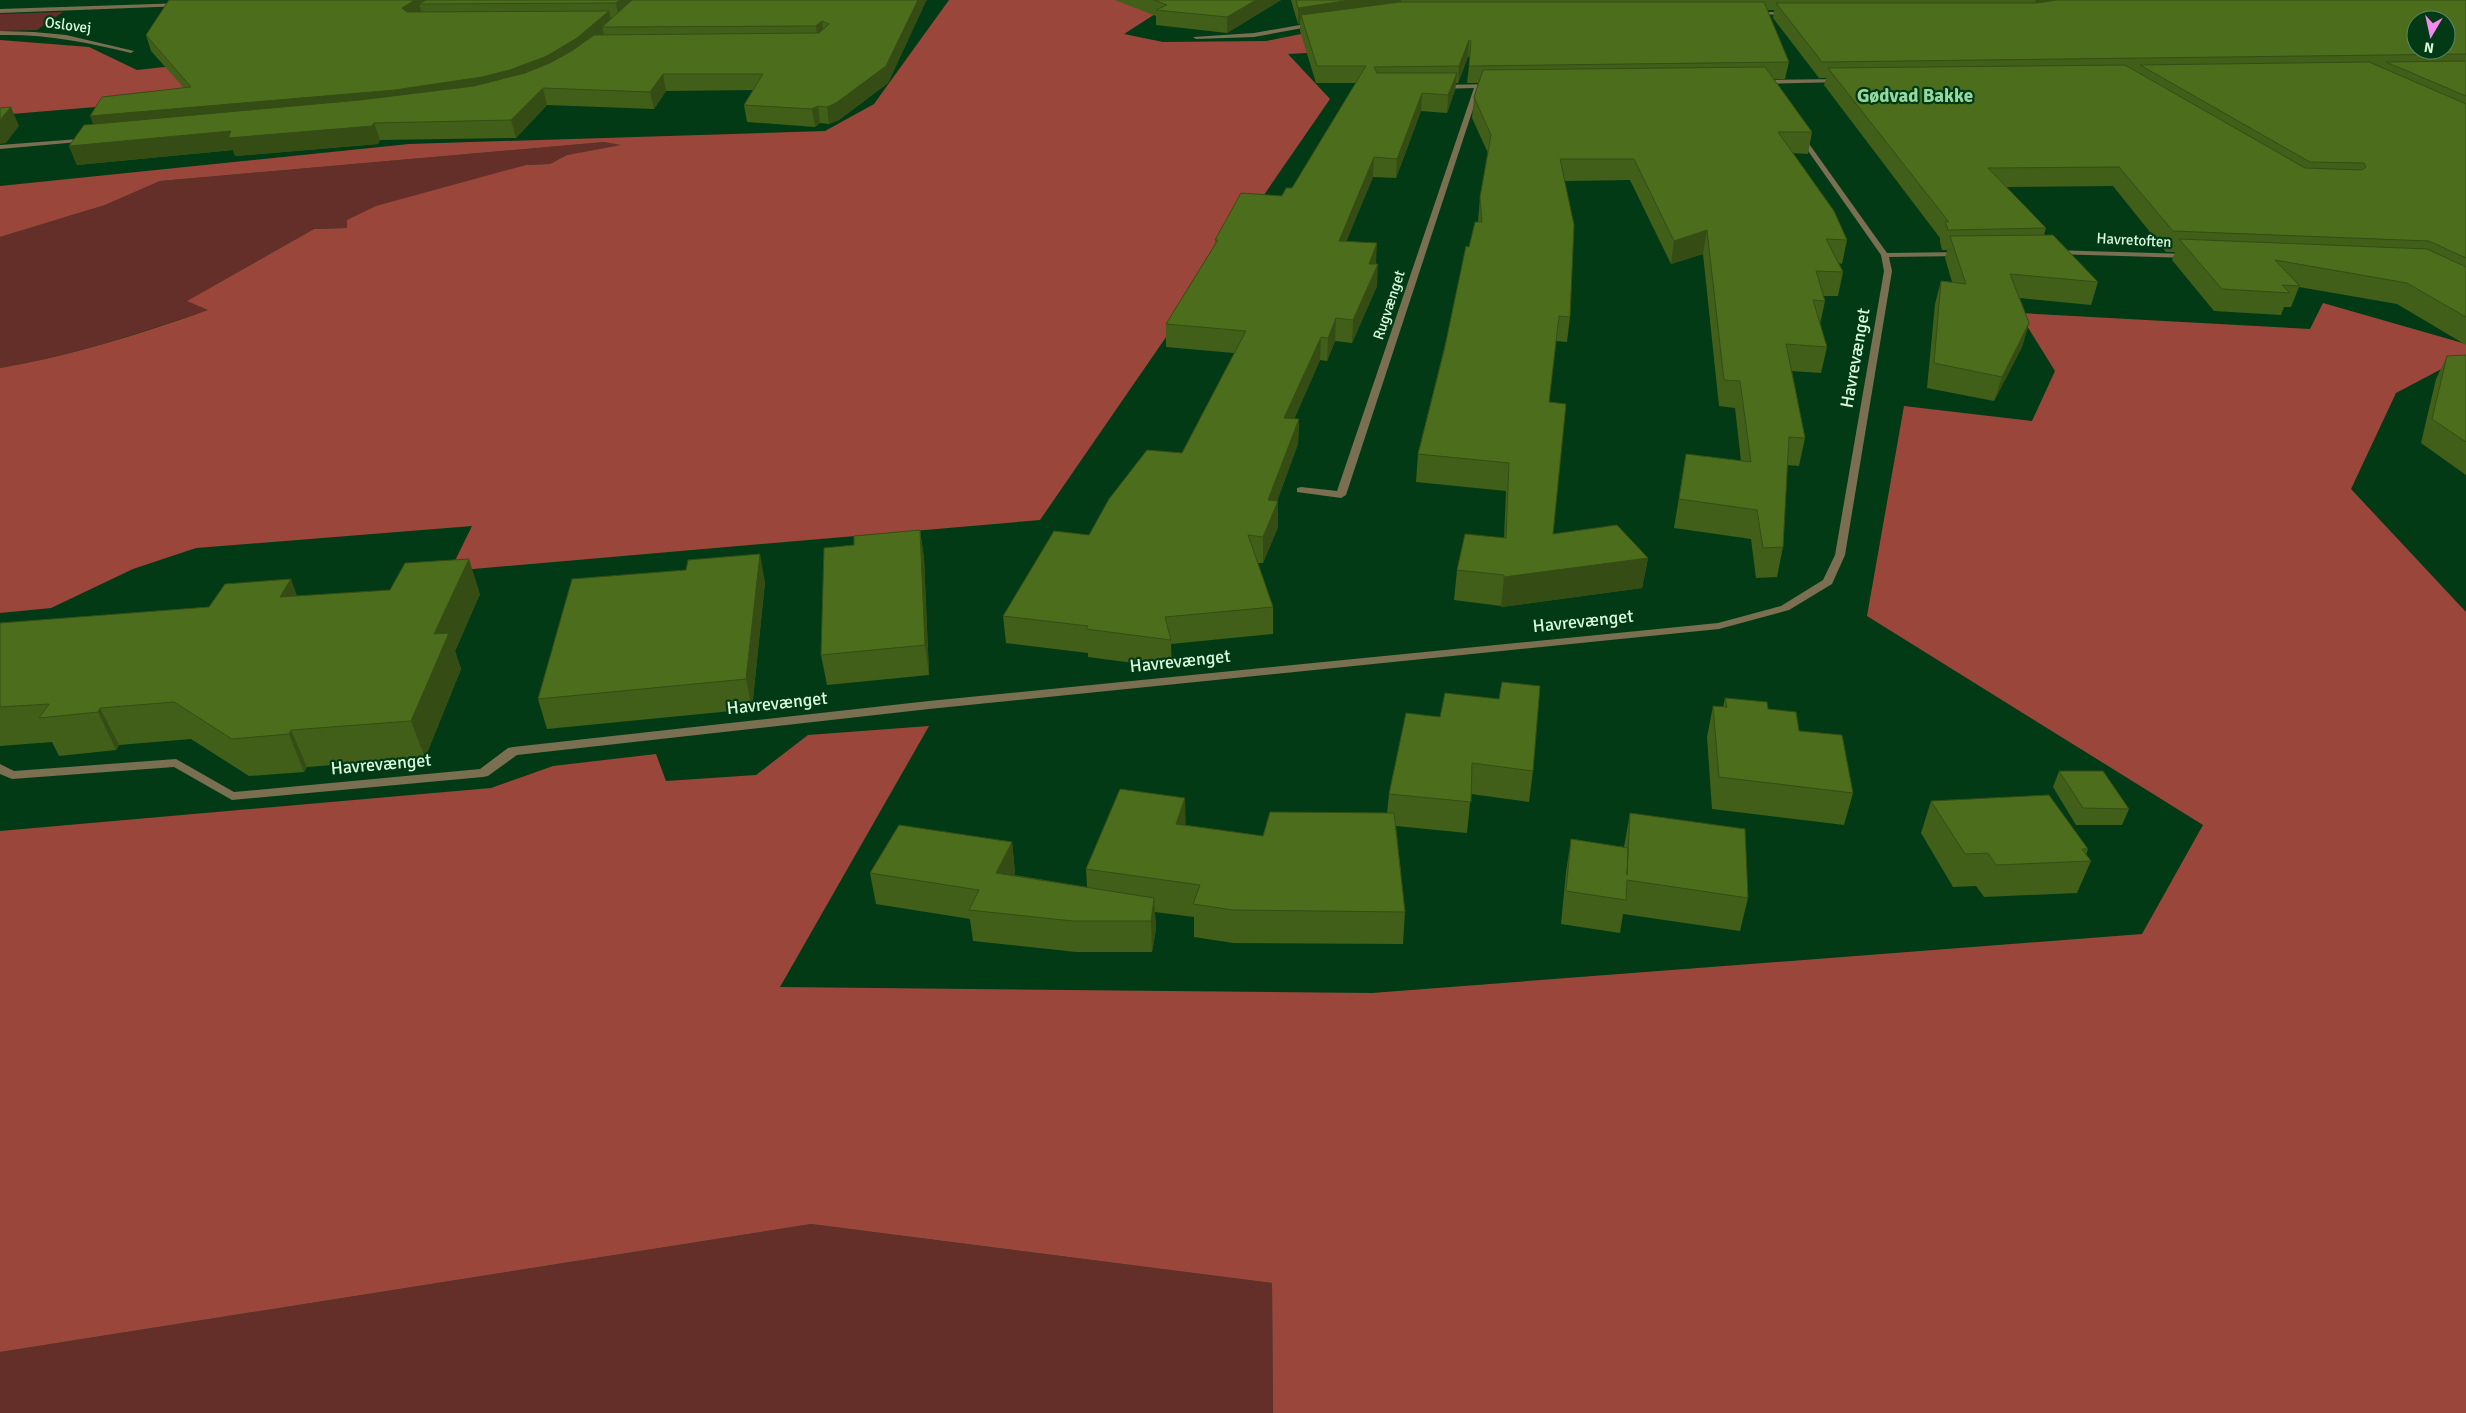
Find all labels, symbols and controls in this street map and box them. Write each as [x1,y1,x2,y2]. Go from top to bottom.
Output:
north arrow [2406,10,2456,60]
street label: Oslovej [44,13,92,37]
text: N [2423,38,2435,57]
district label: Gødvad Bakke [1857,84,1973,108]
street label: Havretoften [2096,229,2172,251]
street label: Rugvænget [1369,268,1409,342]
street label: Havrevænget [1835,306,1875,410]
street label: Havrevænget [1532,605,1634,637]
street label: Havrevænget [1129,645,1231,677]
street label: Havrevænget [726,687,828,719]
street label: Havrevænget [330,749,432,779]

